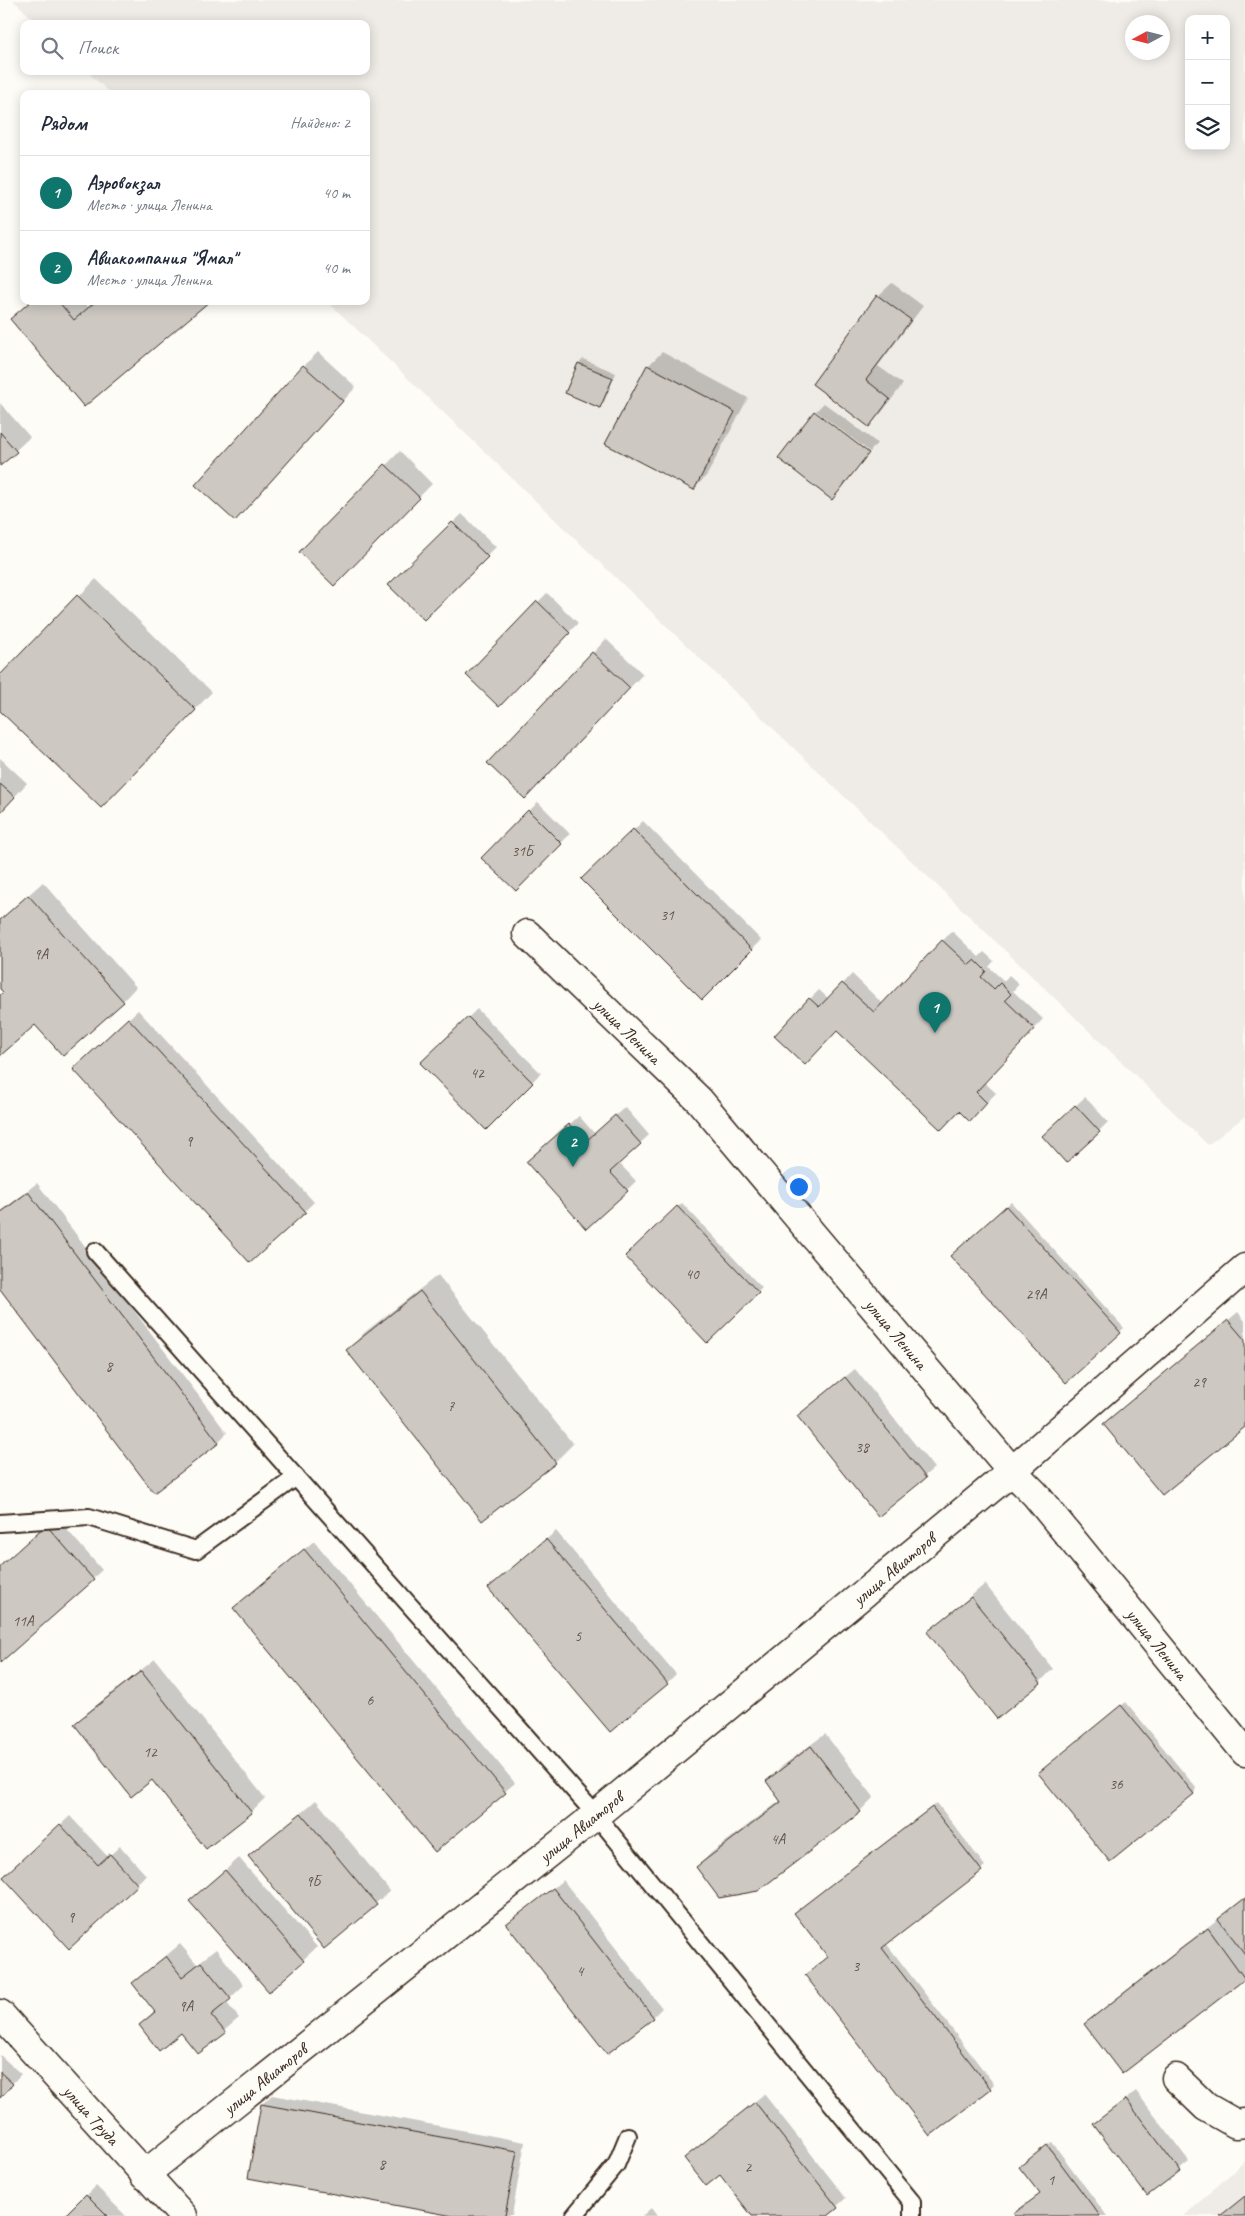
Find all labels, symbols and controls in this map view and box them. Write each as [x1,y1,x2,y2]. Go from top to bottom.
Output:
north arrow [1125,15,1170,60]
map controls [1185,15,1230,150]
button: + [1185,15,1230,60]
search box [20,20,370,75]
icon: search [38,34,66,62]
text: Поиск [78,36,118,60]
button: − [1185,60,1230,105]
button: layers [1185,105,1230,150]
text: Рядом [40,110,87,136]
text: Найдено: 2 [290,113,350,133]
text: Аэровокзал [87,171,160,195]
text: 1 [52,183,60,203]
text: 40 m [323,183,350,203]
text: Место · улица Ленина [87,195,212,215]
text: Авиакомпания "Ямал" [87,246,237,270]
text: 2 [52,258,60,278]
text: 40 m [323,258,350,278]
text: Место · улица Ленина [87,270,212,290]
house number: 31Б [511,842,535,861]
house number: 31 [660,906,675,925]
house number: 9А [34,945,50,964]
pin: 1 [919,992,951,1033]
street label: улица Ленина [588,993,667,1070]
house number: 42 [470,1064,485,1083]
pin: 2 [557,1126,589,1167]
house number: 9 [186,1132,194,1151]
your location [786,1174,812,1200]
house number: 40 [685,1265,700,1284]
house number: 29А [1025,1285,1048,1304]
street label: улица Ленина [859,1293,933,1375]
house number: 8 [106,1357,114,1376]
house number: 29 [1192,1373,1207,1392]
house number: 7 [448,1397,456,1416]
house number: 38 [855,1438,870,1457]
street label: улица Авиаторов [847,1526,943,1611]
street label: улица Ленина [1121,1603,1193,1685]
house number: 11А [12,1612,35,1631]
house number: 5 [575,1627,583,1646]
house number: 6 [367,1691,375,1710]
house number: 12 [143,1743,158,1762]
house number: 36 [1109,1775,1124,1794]
street label: улица Авиаторов [534,1784,630,1868]
house number: 4А [771,1830,787,1849]
house number: 9Б [306,1872,323,1891]
house number: 9 [68,1908,76,1927]
house number: 3 [853,1957,861,1976]
house number: 4 [577,1962,585,1981]
house number: 9А [179,1997,195,2016]
street label: улица Авиаторов [218,2036,314,2120]
street label: улица Труда [58,2080,125,2151]
house number: 8 [379,2155,387,2174]
house number: 2 [745,2158,753,2177]
house number: 1 [1048,2171,1056,2190]

